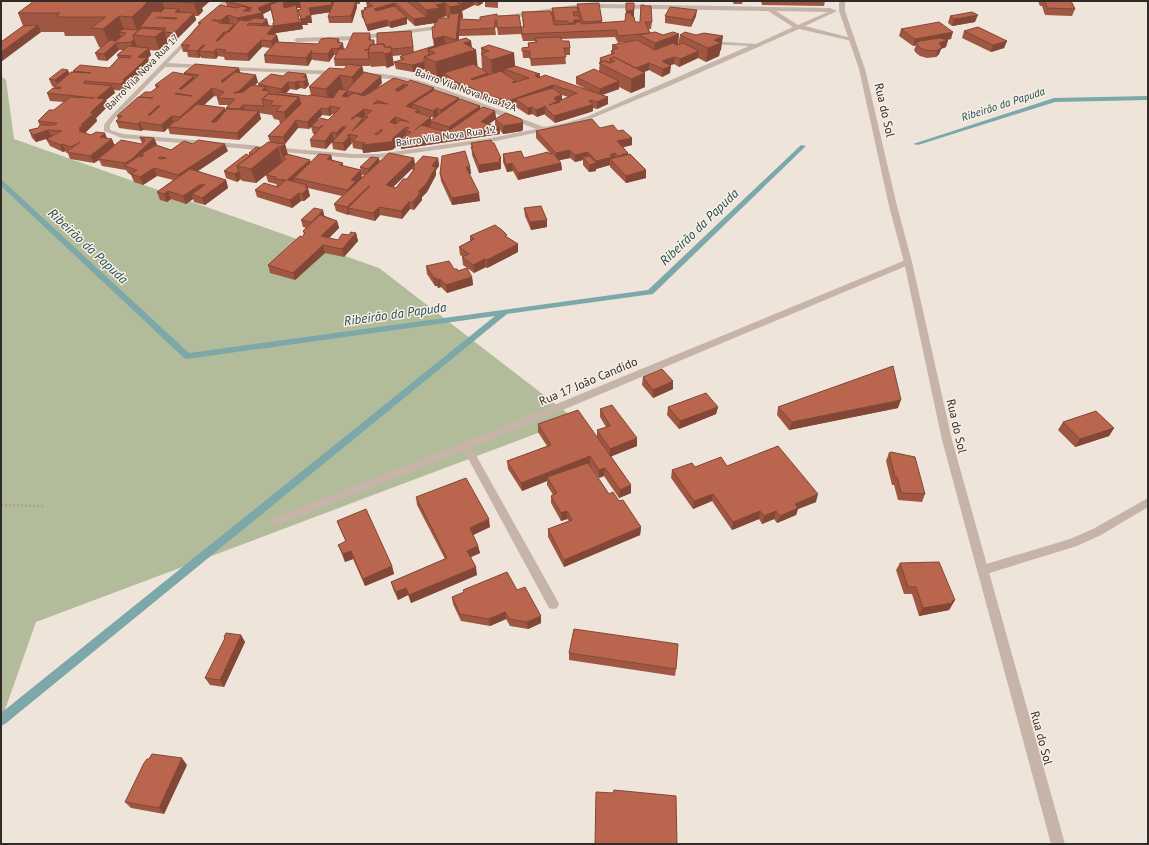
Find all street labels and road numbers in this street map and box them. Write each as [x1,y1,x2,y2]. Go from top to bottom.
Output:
street label: Bairro Vila Nova Rua 17 [102,31,182,113]
street label: Bairro Vila Nova Rua 12A [414,66,519,114]
street label: Rua do Sol [872,81,899,139]
street label: Bairro Vila Nova Rua 12 [395,123,497,149]
street label: Rua 17 João Candido [536,353,640,409]
street label: Rua do Sol [944,397,971,455]
street label: Rua do Sol [1028,709,1056,767]

